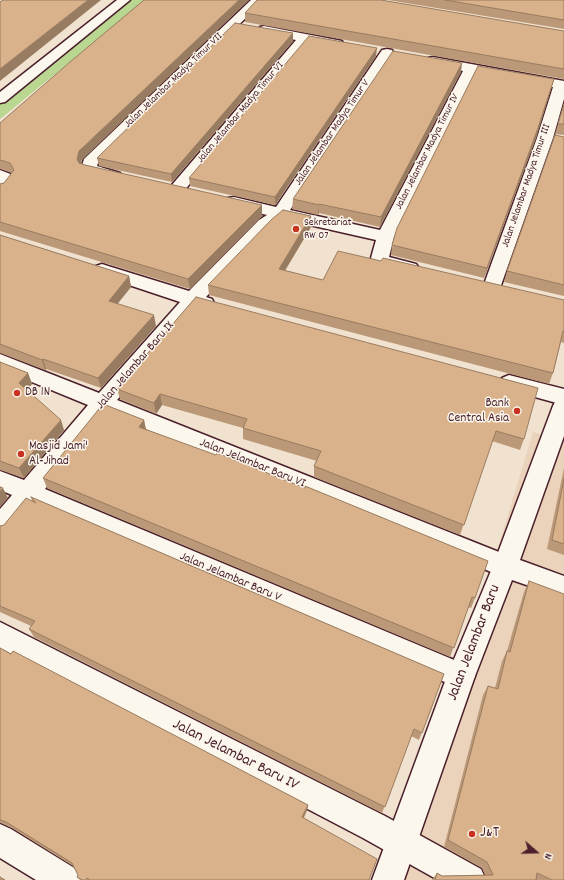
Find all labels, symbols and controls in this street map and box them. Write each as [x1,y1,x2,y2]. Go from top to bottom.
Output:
street label: Jalan Jelambar Madya Timur VII [122,31,226,131]
street label: Jalan Jelambar Madya Timur VI [195,60,287,166]
street label: Jalan Jelambar Madya Timur V [293,78,373,188]
street label: Jalan Jelambar Madya Timur IV [393,92,463,212]
street label: Jalan Jelambar Madya Timur III [500,123,554,249]
place label: Sekretariat RW 07 [304,216,352,242]
marker: Sekretariat RW 07 [291,224,301,234]
street label: Jalan Jelambar Baru IX [94,319,178,413]
place label: DB 1N [25,385,50,401]
marker: DB 1N [12,388,22,398]
place label: Bank Central Asia [448,396,509,427]
marker: Bank Central Asia [512,406,522,416]
street label: Jalan Jelambar Baru VI [197,436,307,492]
place label: Masjid Jami' Al-Jihad [29,439,88,470]
marker: Masjid Jami' Al-Jihad [16,449,26,459]
street label: Jalan Jelambar Baru V [177,550,283,606]
street label: Jalan Jelambar Baru [444,582,506,704]
street label: Jalan Jelambar Baru IV [169,716,301,796]
place label: J&T [480,824,499,844]
marker: J&T [467,829,477,839]
north arrow [516,832,556,872]
text: N [539,851,556,861]

